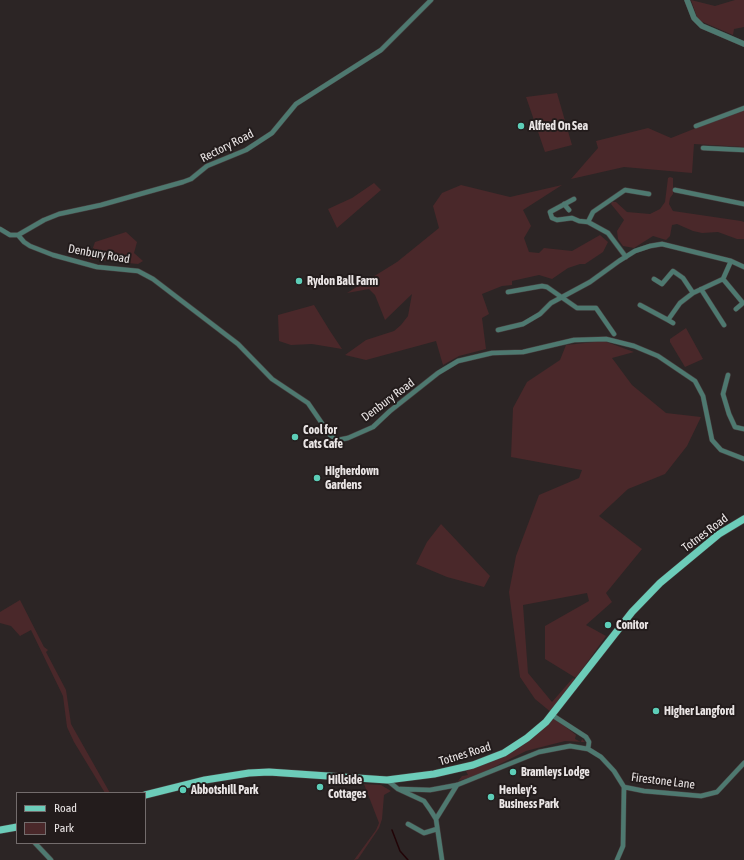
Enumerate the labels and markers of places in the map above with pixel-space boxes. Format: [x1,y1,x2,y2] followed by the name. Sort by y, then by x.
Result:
[529,119,588,133] place label: Alfred On Sea
[516,121,526,131] marker: Alfred On Sea
[307,274,378,288] place label: Rydon Ball Farm
[294,276,304,286] marker: Rydon Ball Farm
[303,423,343,451] place label: Cool for Cats Cafe
[290,432,300,442] marker: Cool for Cats Cafe
[325,464,379,492] place label: Higherdown Gardens
[312,473,322,483] marker: Higherdown Gardens
[616,618,648,632] place label: Conitor
[603,620,613,630] marker: Conitor
[664,704,735,718] place label: Higher Langford
[651,706,661,716] marker: Higher Langford
[521,765,590,779] place label: Bramleys Lodge
[508,767,518,777] marker: Bramleys Lodge
[328,773,366,801] place label: Hillside Cottages
[315,782,325,792] marker: Hillside Cottages
[191,783,258,797] place label: Abbotshill Park
[499,783,559,811] place label: Henley's Business Park
[178,785,188,795] marker: Abbotshill Park
[486,792,496,802] marker: Henley's Business Park

